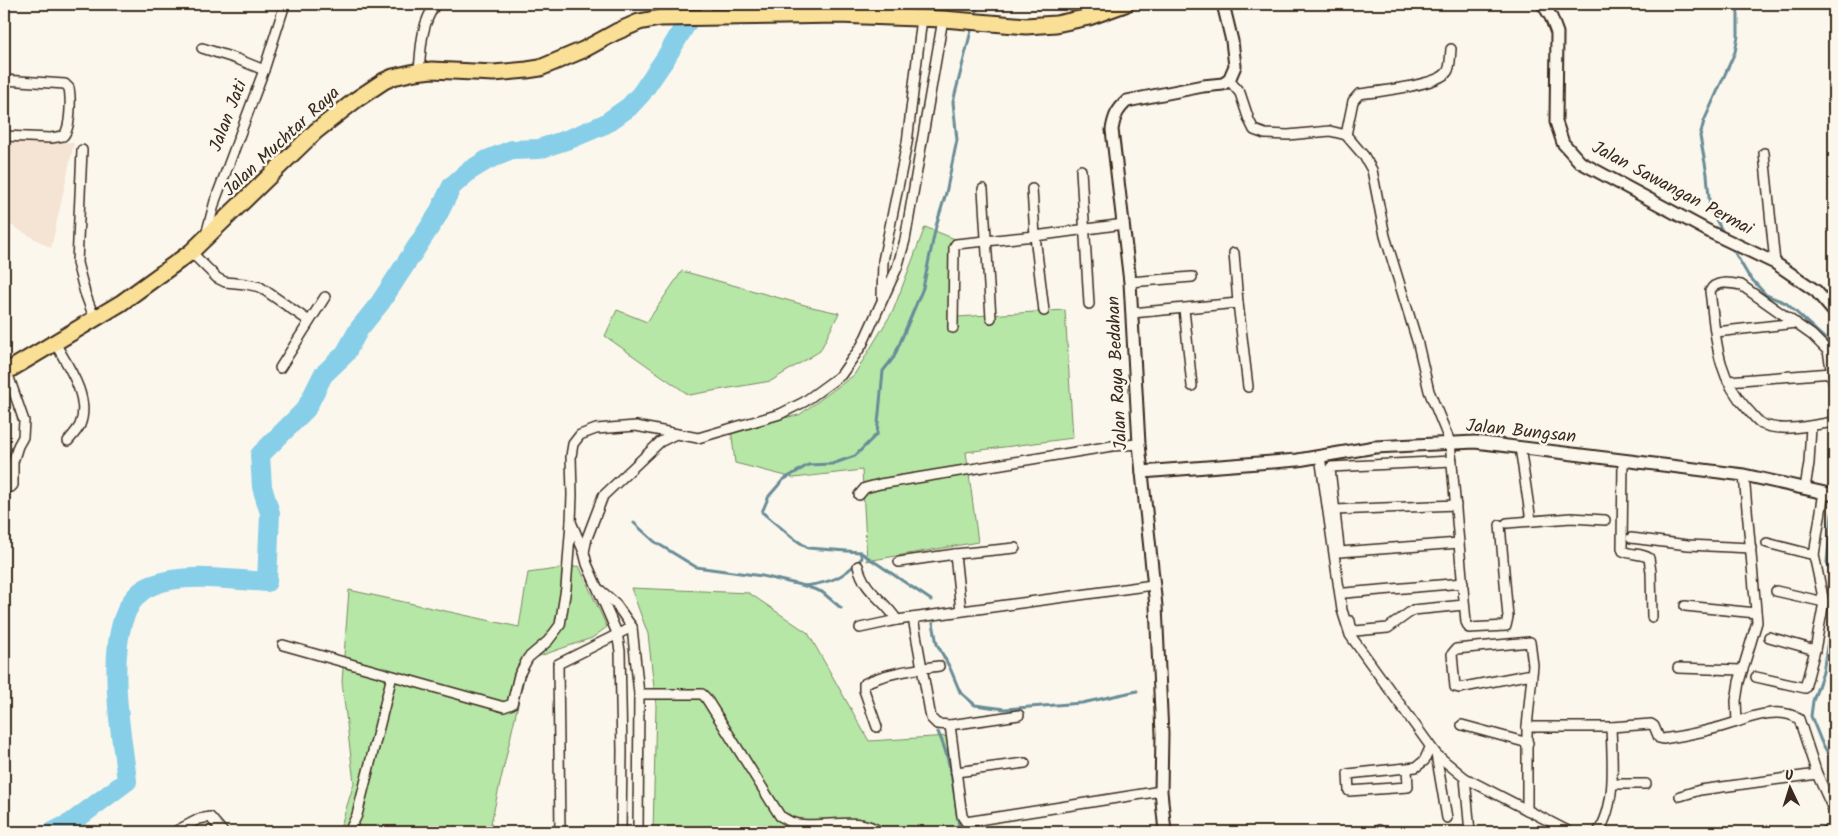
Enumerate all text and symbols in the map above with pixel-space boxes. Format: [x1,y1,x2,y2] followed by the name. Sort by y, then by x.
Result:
[202,75,256,156] street label: Jalan Jati
[217,80,347,204] street label: Jalan Muchtar Raya
[1586,134,1759,244] street label: Jalan Sawangan Permai
[1099,295,1137,451] street label: Jalan Raya Bedahan
[1465,412,1577,452] street label: Jalan Bungsan
[1766,764,1816,814] north arrow
[1784,765,1795,787] text: U

